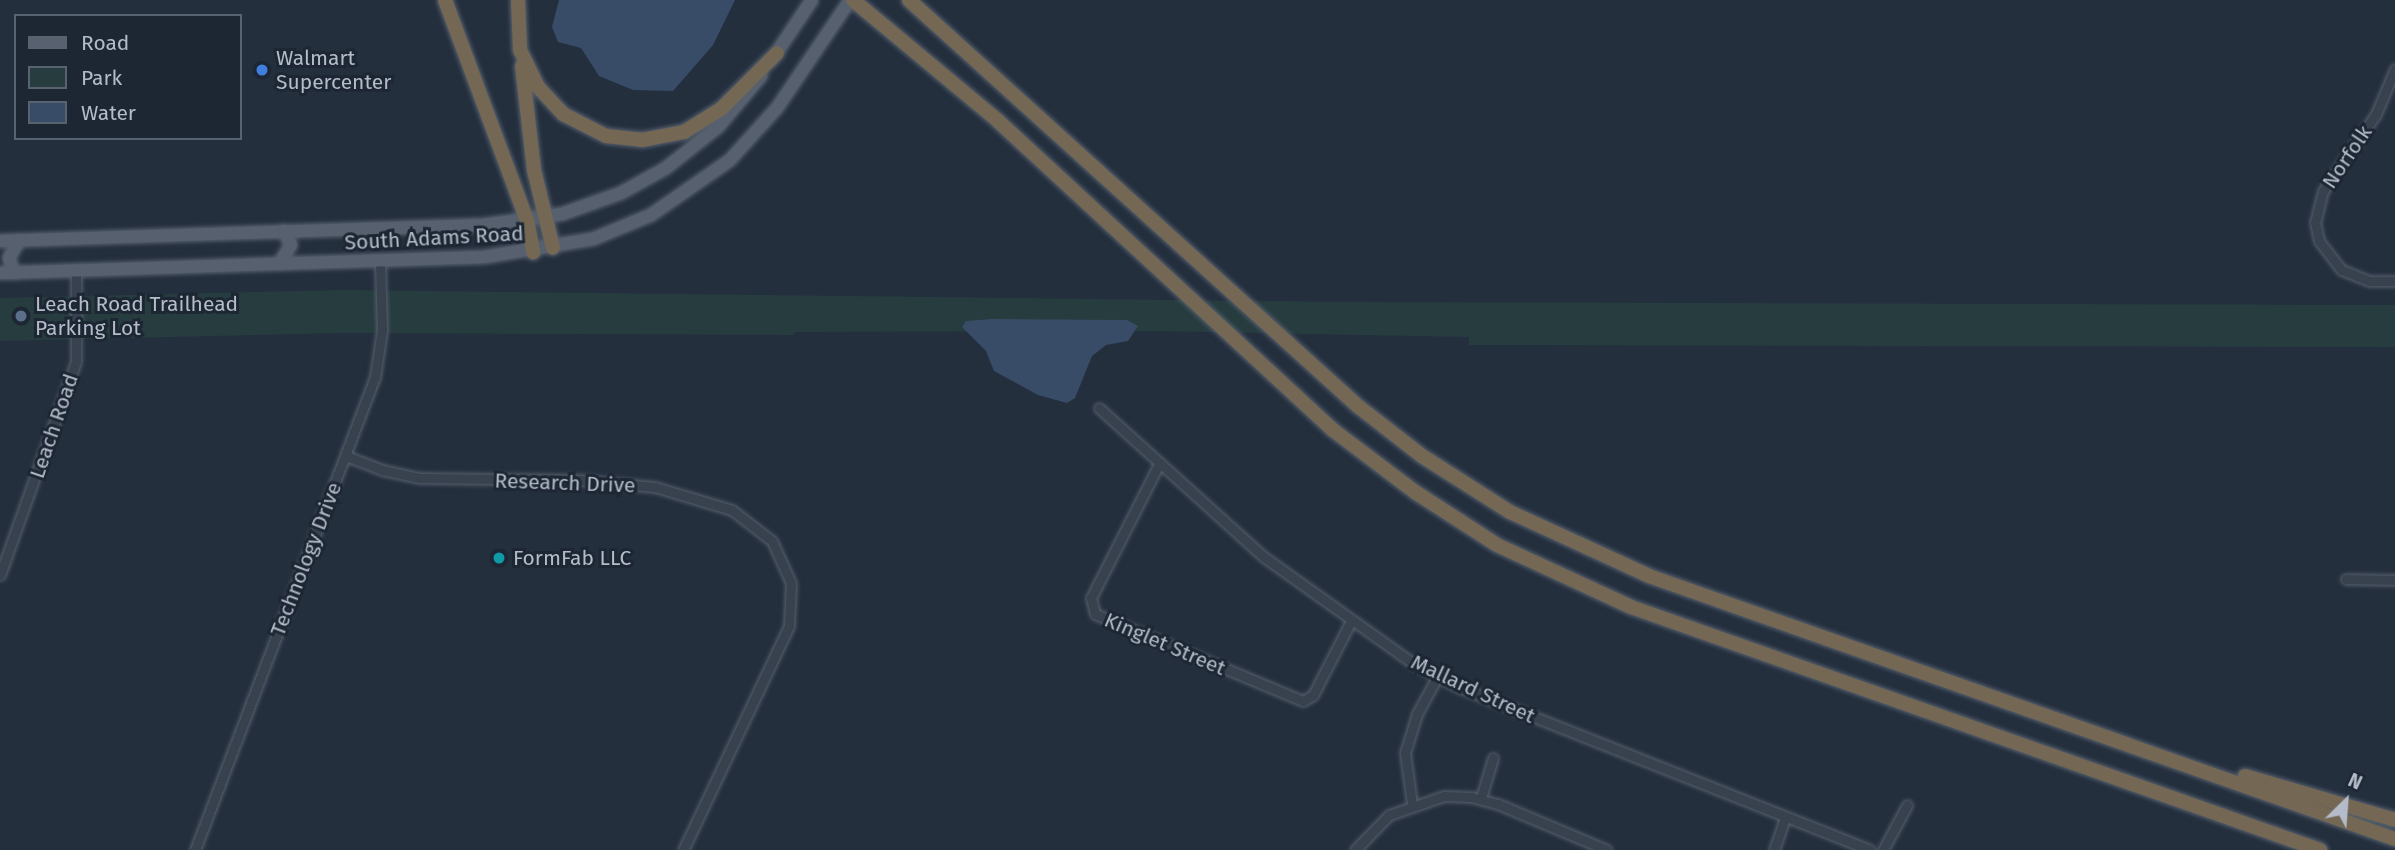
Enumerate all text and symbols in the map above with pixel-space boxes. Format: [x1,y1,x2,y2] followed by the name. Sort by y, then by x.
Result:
[14,14,242,140] legend
[81,30,129,56] text: Road
[276,45,391,95] place label: Walmart Supercenter
[254,62,270,78] marker: Walmart Supercenter
[81,65,122,91] text: Park
[81,100,136,126] text: Water
[2317,121,2377,193] street label: Norfolk
[344,221,524,255] street label: South Adams Road
[35,291,238,341] place label: Leach Road Trailhead Parking Lot
[13,308,29,324] marker: Leach Road Trailhead Parking Lot
[24,370,84,482] street label: Leach Road
[494,468,636,498] street label: Research Drive
[265,479,347,639] street label: Technology Drive
[513,545,631,571] place label: FormFab LLC
[491,550,507,566] marker: FormFab LLC
[1101,607,1229,681] street label: Kinglet Street
[1407,649,1539,729] street label: Mallard Street
[2311,766,2381,836] north arrow
[2345,768,2366,795] text: N

